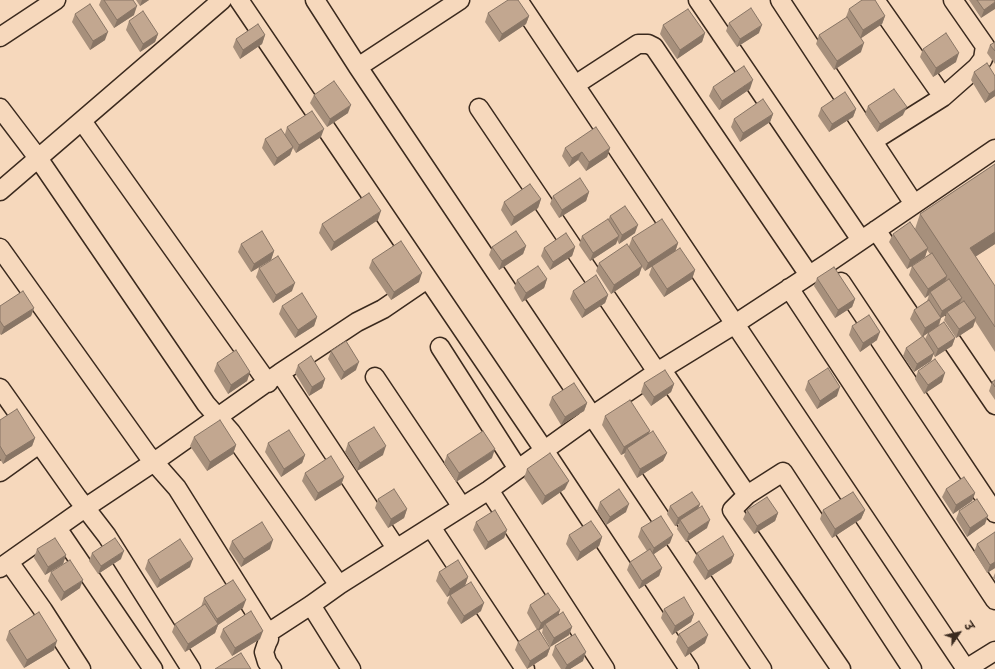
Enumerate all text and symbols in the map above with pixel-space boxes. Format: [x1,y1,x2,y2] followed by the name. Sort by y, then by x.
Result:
[939,613,979,653] north arrow
[961,619,977,633] text: उ

